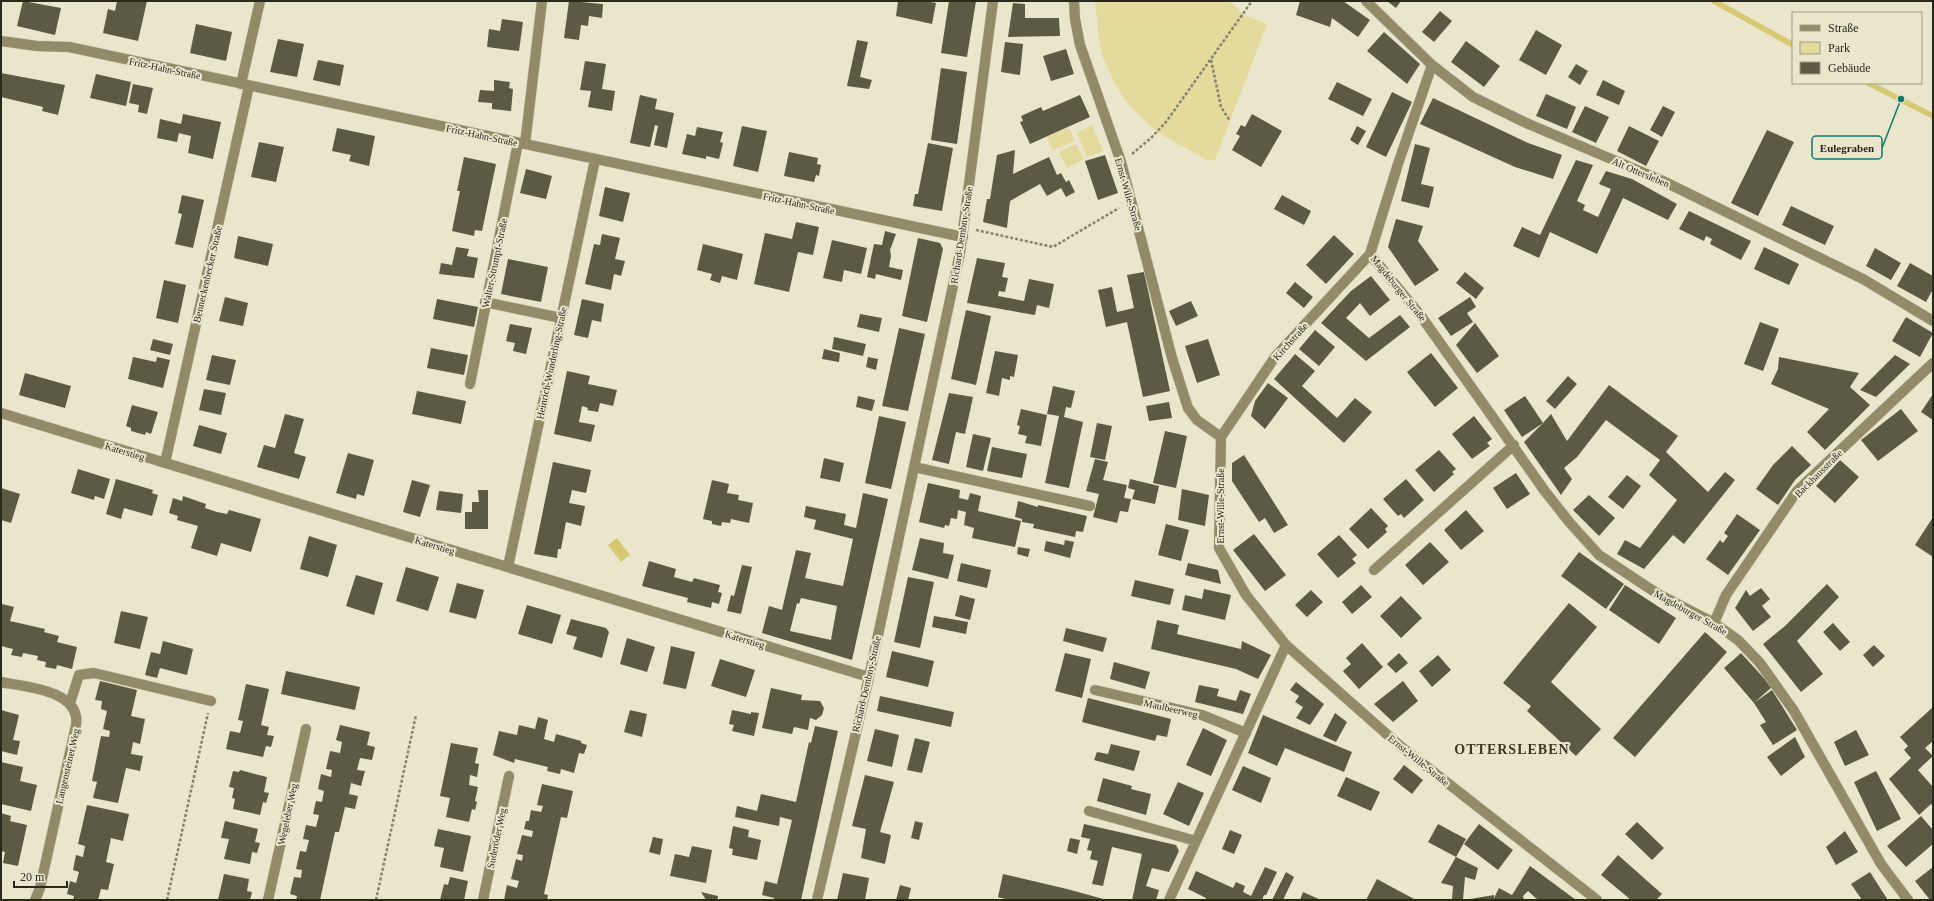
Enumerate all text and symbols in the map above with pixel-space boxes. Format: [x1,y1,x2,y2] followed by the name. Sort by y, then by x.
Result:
[1792,12,1922,84] legend
[1828,21,1859,35] text: Straße
[1828,41,1850,55] text: Park
[128,56,202,82] street label: Fritz-Hahn-Straße
[1828,61,1871,75] text: Gebäude
[445,123,519,149] street label: Fritz-Hahn-Straße
[1812,136,1882,159] callout: Eulegraben
[1820,142,1874,154] text: Eulegraben
[1610,155,1671,190] street label: Alt Ottersleben
[1113,157,1144,232] street label: Ernst-Wille-Straße
[948,185,975,284] street label: Richard-Dembny-Straße
[762,191,836,217] street label: Fritz-Hahn-Straße
[480,217,509,309] street label: Walter-Strumpf-Straße
[191,224,224,324] street label: Benneckenbecker Straße
[1369,253,1429,324] street label: Magdeburger Straße
[534,305,569,420] street label: Heinrich-Wunderling-Straße
[1271,320,1310,362] street label: Kirchstraße
[104,440,146,463] street label: Katerstieg
[1792,447,1845,499] street label: Backhausstraße
[1215,468,1226,544] street label: Ernst-Wille-Straße
[414,534,456,557] street label: Katerstieg
[1652,588,1730,637] street label: Magdeburger Straße
[724,628,766,651] street label: Katerstieg
[850,634,883,733] street label: Richard-Dembny-Straße
[1143,697,1199,720] street label: Maulbeerweg
[53,727,82,805] street label: Langensteiner Weg
[1386,732,1452,789] street label: Ernst-Wille-Straße
[1454,742,1570,757] district label: OTTERSLEBEN
[276,782,299,846] street label: Wegeleber Weg
[485,807,508,869] street label: Suderöder Weg
[14,863,67,889] scale bar
[20,870,45,884] text: 20 m

